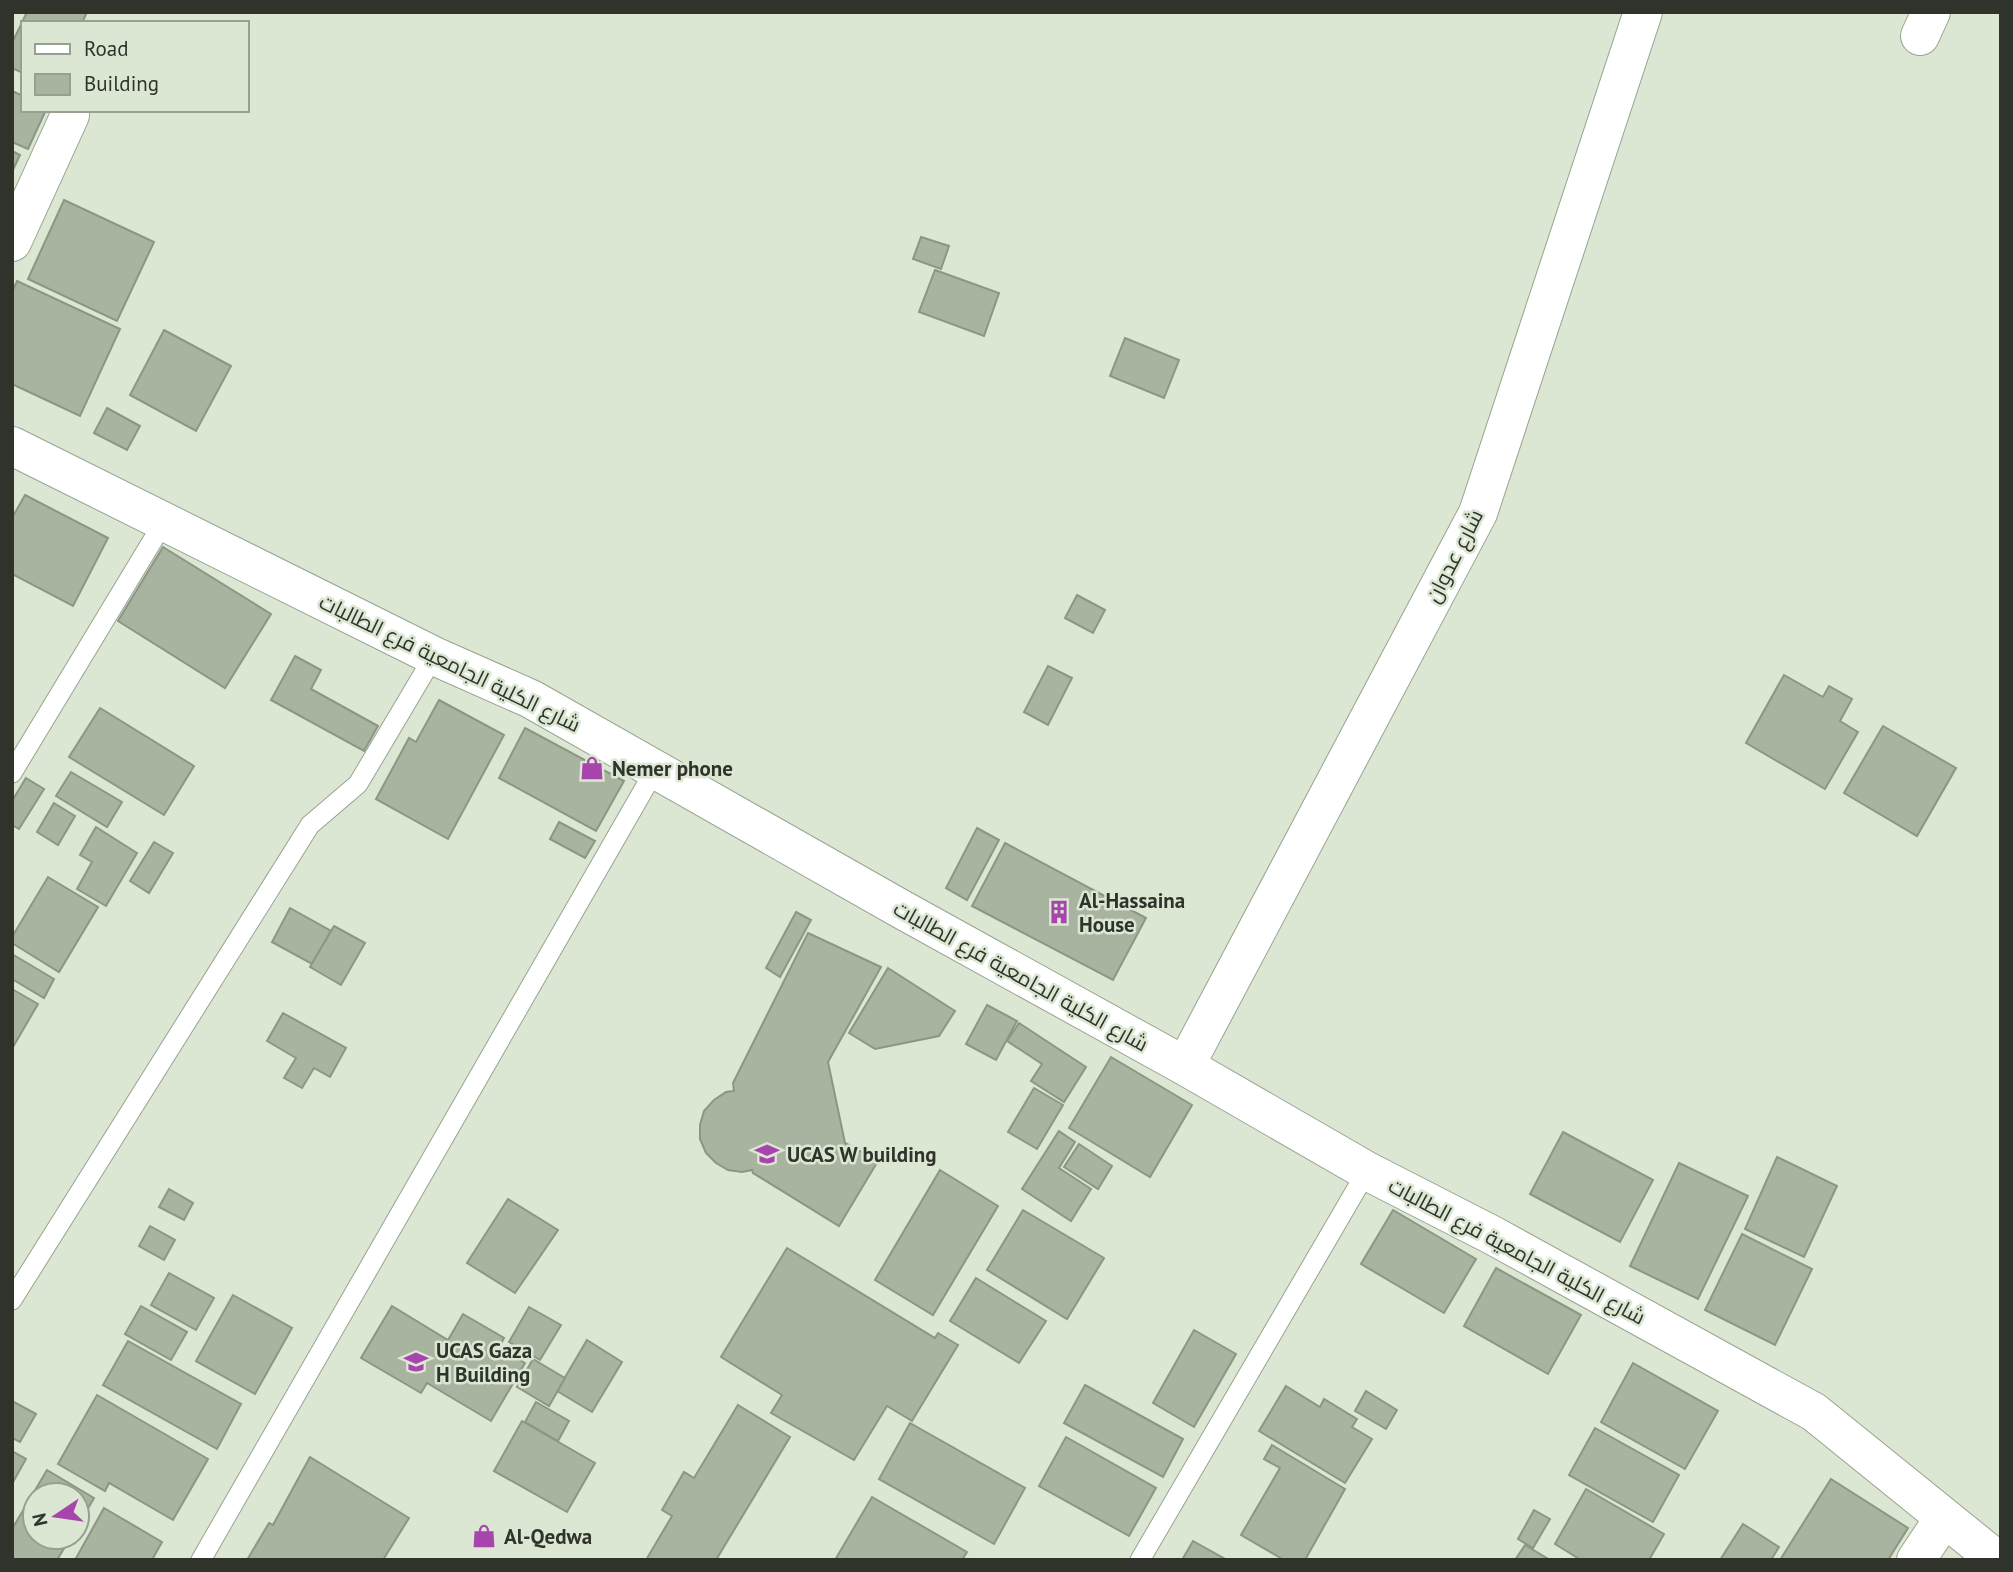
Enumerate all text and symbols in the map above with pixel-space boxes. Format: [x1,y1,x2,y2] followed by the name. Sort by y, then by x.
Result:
[21,21,248,112] legend
[84,35,128,62] text: Road
[84,70,159,97] text: Building
[1419,505,1490,608] street label: شارع عدوان
[315,588,585,739] street label: شارع الكلية الجامعية فرع الطالبات
[578,754,606,782] shop icon: Nemer phone
[612,755,733,782] place label: Nemer phone
[1079,887,1185,938] place label: Al-Hassaina House
[888,895,1153,1058] street label: شارع الكلية الجامعية فرع الطالبات
[1045,898,1073,926] building icon: Al-Hassaina House
[753,1140,781,1168] school or university icon: UCAS W building
[787,1141,937,1168] place label: UCAS W building
[1383,1172,1650,1331] street label: شارع الكلية الجامعية فرع الطالبات
[436,1337,532,1388] place label: UCAS Gaza H Building
[402,1348,430,1376] school or university icon: UCAS Gaza H Building
[21,1481,91,1551] north arrow
[26,1511,53,1529] text: N
[470,1522,498,1550] shop icon: Al-Qedwa
[504,1523,592,1550] place label: Al-Qedwa

